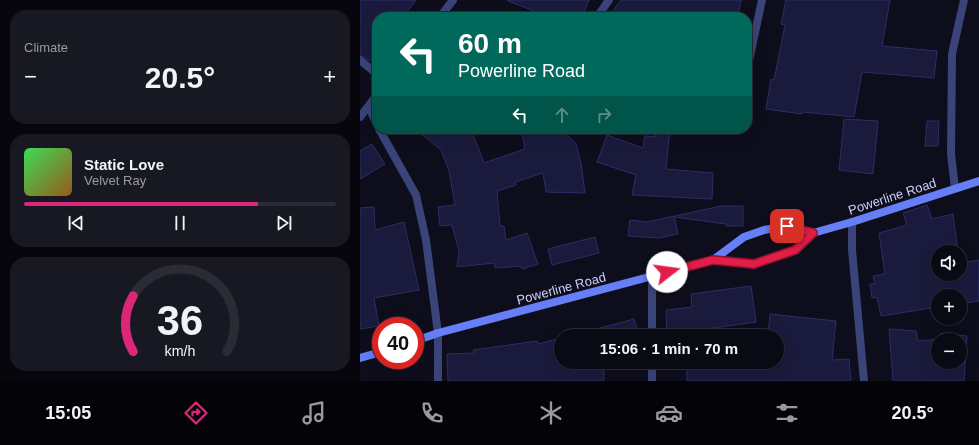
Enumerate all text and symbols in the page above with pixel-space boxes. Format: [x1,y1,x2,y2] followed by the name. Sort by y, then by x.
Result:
[392,28,444,80] icon: left
[458,28,522,59] text: 60 m
[24,40,68,55] text: Climate
[145,61,215,94] text: 20.5°
[458,61,585,81] text: Powerline Road
[24,64,37,89] text: −
[323,64,336,89] text: +
[509,104,531,126] icon: left
[551,104,573,126] icon: ahead
[593,104,615,126] icon: right
[84,156,164,173] text: Static Love
[84,173,146,188] text: Velvet Ray
[846,175,938,218] street label: Powerline Road
[770,209,804,243] pin
[65,212,87,234] icon: previous
[169,212,191,234] icon: pause
[273,212,295,234] icon: next
[776,215,798,237] icon: arrive
[931,245,967,369] map controls
[931,245,967,281] button: sound
[646,251,688,293] position arrow
[515,269,607,308] street label: Powerline Road
[931,289,967,325] button: +
[157,297,203,344] text: 36
[372,317,424,369] speed limit sign: 40
[931,333,967,369] button: −
[600,340,738,357] text: 15:06 · 1 min · 70 m
[165,343,196,359] text: km/h
[182,399,210,427] icon: directions
[300,399,328,427] icon: music
[418,399,446,427] icon: phone
[537,399,565,427] icon: climate
[655,399,683,427] icon: car
[773,399,801,427] icon: filters
[45,403,91,423] text: 15:05
[892,403,934,423] text: 20.5°

